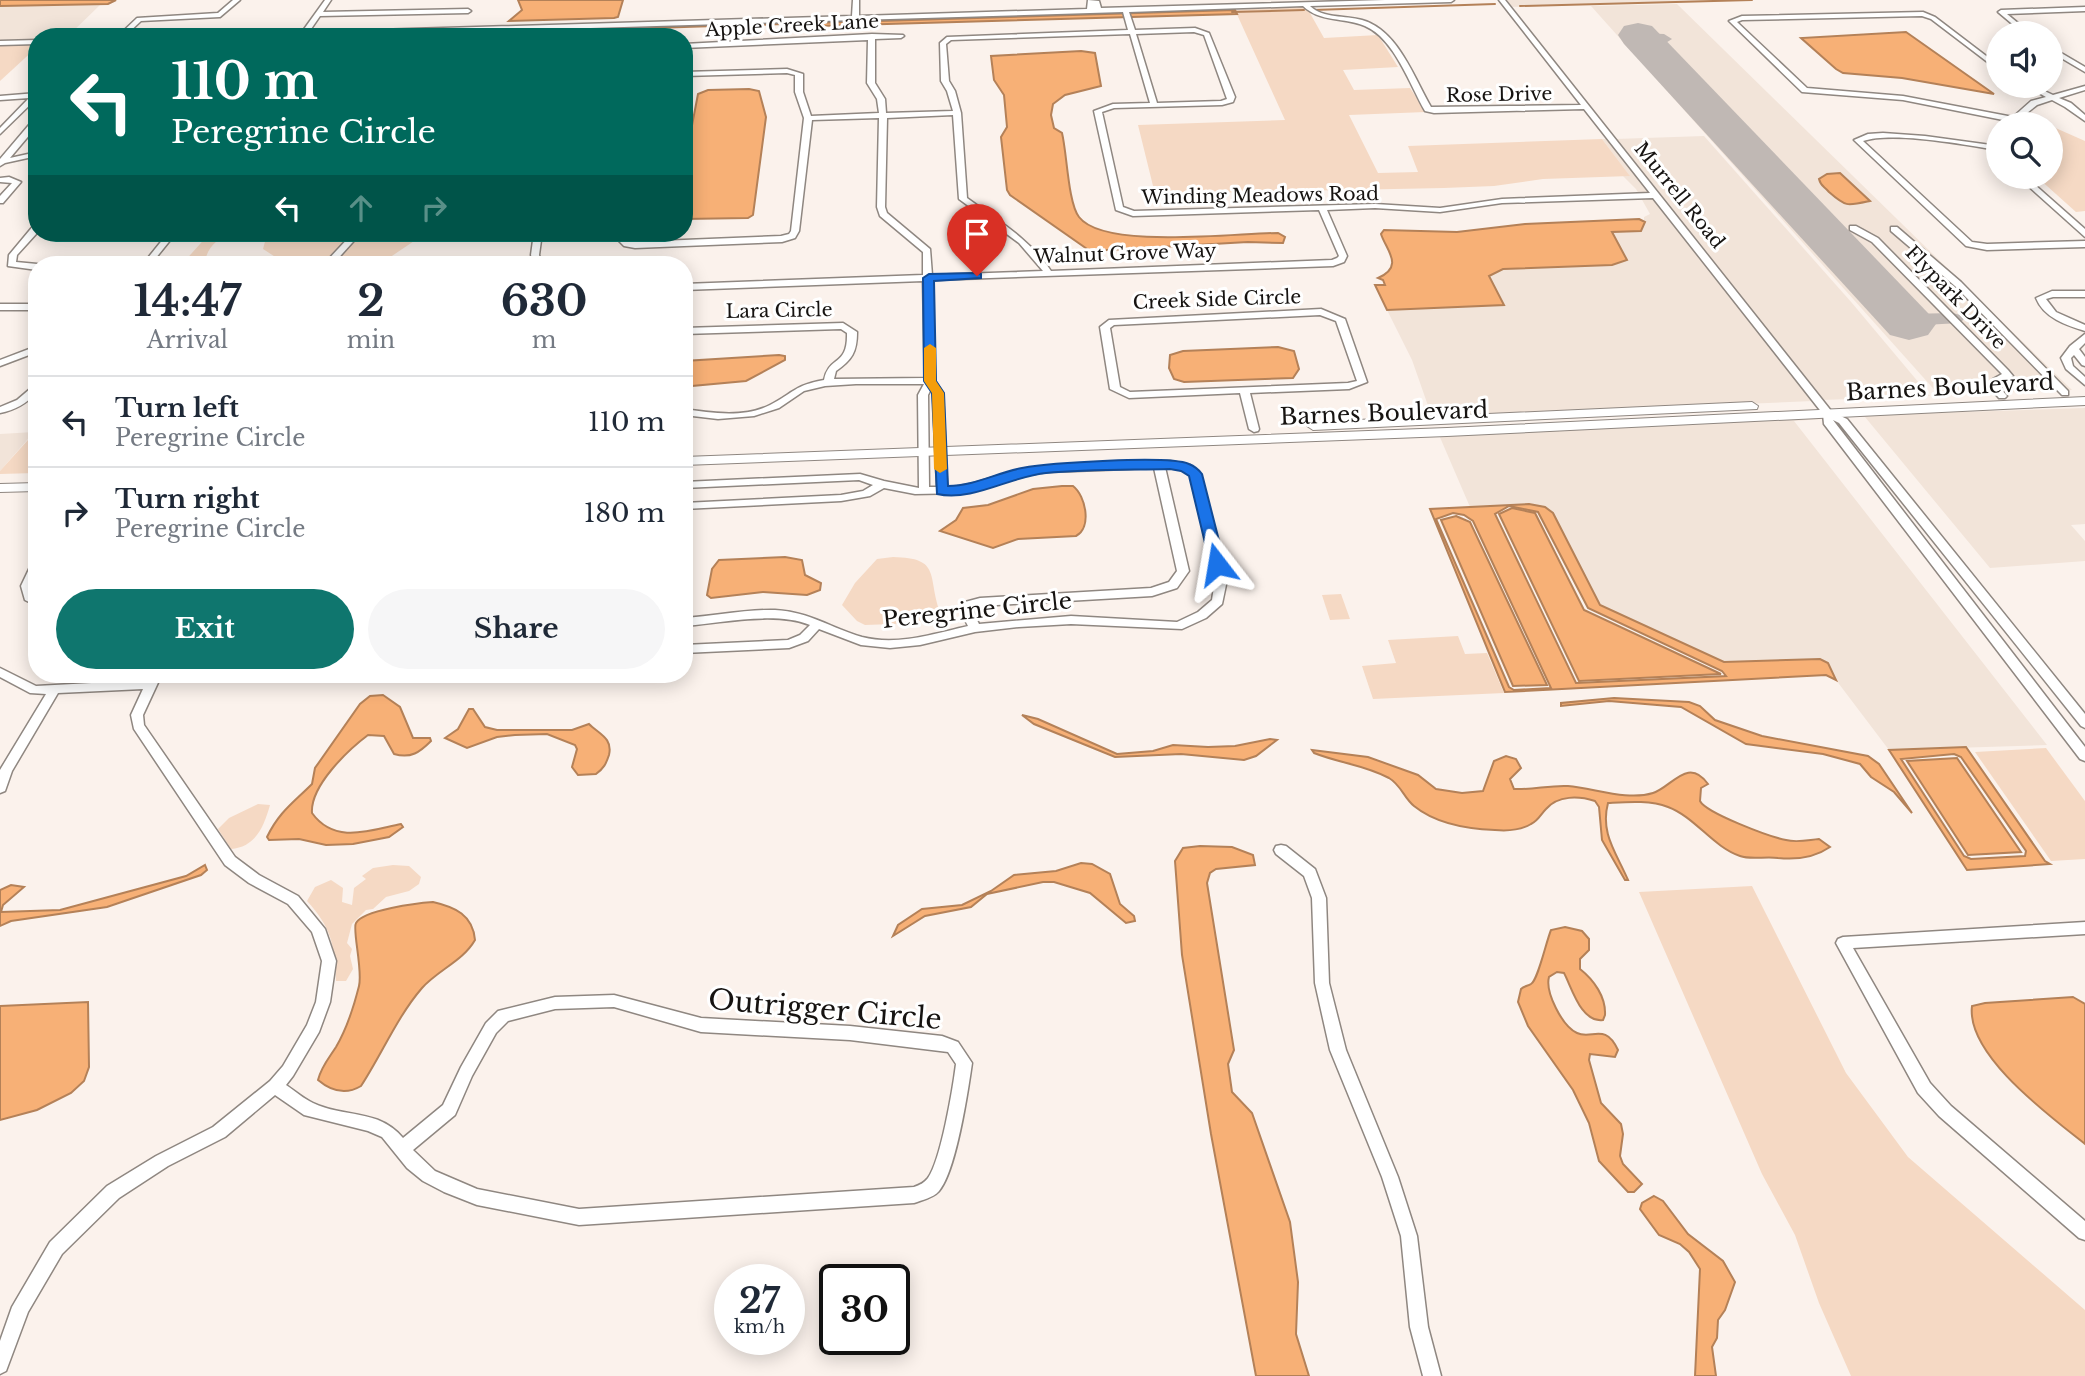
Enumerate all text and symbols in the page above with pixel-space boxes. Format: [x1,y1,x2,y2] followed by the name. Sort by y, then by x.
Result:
[704,9,880,42] street label: Apple Creek Lane
[1986,21,2063,189] map controls
[1986,21,2063,98] button: sound
[171,51,318,112] text: 110 m
[56,56,147,147] icon: left
[1446,82,1552,107] street label: Rose Drive
[171,112,436,152] text: Peregrine Circle
[1986,112,2063,189] button: search
[1630,137,1730,253] street label: Murrell Road
[1140,182,1379,209] street label: Winding Meadows Road
[269,189,307,227] icon: left
[342,189,380,227] icon: ahead
[415,189,453,227] icon: right
[947,204,1007,276] pin
[958,215,996,253] icon: arrive
[1032,239,1217,268] street label: Walnut Grove Way
[1901,241,2011,354] street label: Flypark Drive
[134,275,241,327] text: 14:47
[357,275,385,327] text: 2
[501,275,587,327] text: 630
[1132,285,1302,314] street label: Creek Side Circle
[725,298,833,323] street label: Lara Circle
[147,326,228,354] text: Arrival
[347,326,395,354] text: min
[532,326,556,354] text: m
[1845,368,2055,406] street label: Barnes Boulevard
[115,392,239,424] text: Turn left
[1279,395,1489,431] street label: Barnes Boulevard
[56,403,94,441] icon: left
[588,406,665,438] text: 110 m
[115,424,305,452] text: Peregrine Circle
[115,483,260,515] text: Turn right
[56,494,94,532] icon: right
[584,497,665,529] text: 180 m
[115,515,305,543] text: Peregrine Circle
[1180,527,1254,601] position arrow
[881,586,1073,634] street label: Peregrine Circle
[56,589,354,669] button: Exit
[368,589,665,669] button: Share
[707,982,943,1037] street label: Outrigger Circle
[819,1264,910,1355] speed limit sign: 30
[739,1279,780,1322] text: 27
[734,1316,785,1338] text: km/h

